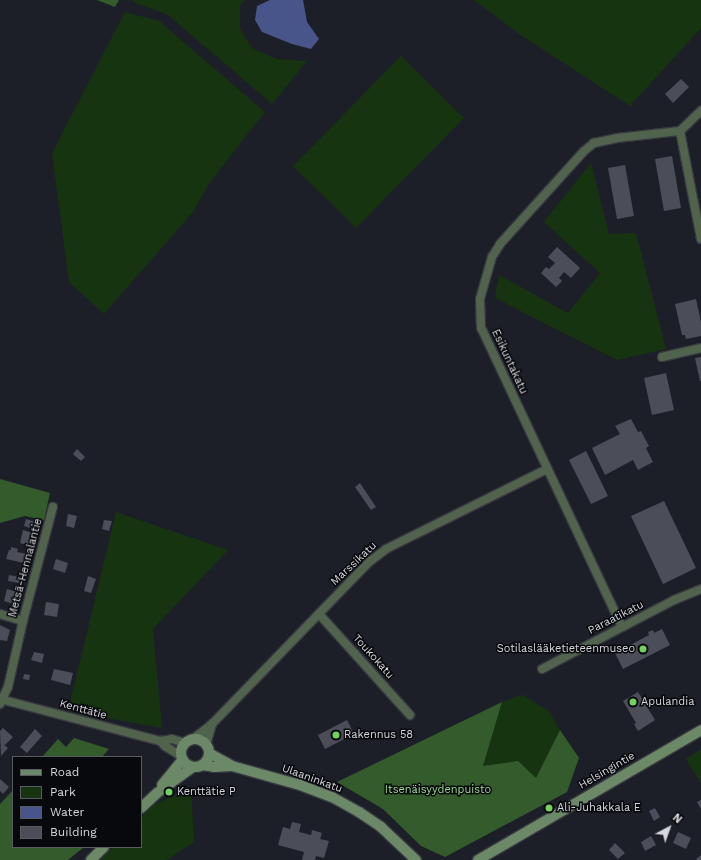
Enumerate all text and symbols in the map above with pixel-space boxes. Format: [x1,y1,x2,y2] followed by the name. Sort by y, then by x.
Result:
[488,328,530,396] street label: Esikuntakatu
[6,517,46,619] street label: Metsä-Hennalantie
[328,539,380,589] street label: Marssikatu
[586,598,646,638] street label: Paraatikatu
[350,632,396,682] street label: Toukokatu
[497,642,635,656] place label: Sotilaslääketieteenmuseo
[638,644,648,654] marker: Sotilaslääketieteenmuseo
[641,695,694,709] place label: Apulandia
[58,697,108,723] street label: Kenttätie
[628,697,638,707] marker: Apulandia
[344,728,413,742] place label: Rakennus 58
[331,730,341,740] marker: Rakennus 58
[577,750,637,792] street label: Helsingintie
[12,756,142,848] legend
[280,762,344,796] street label: Ulaaninkatu
[50,765,79,779] text: Road
[385,783,491,797] park label: Itsenäisyydenpuisto
[50,785,76,799] text: Park
[177,785,236,799] place label: Kenttätie P
[164,787,174,797] marker: Kenttätie P
[557,801,641,815] place label: Ali-Juhakkala E
[544,803,554,813] marker: Ali-Juhakkala E
[50,805,84,819] text: Water
[649,808,689,848] north arrow
[670,811,685,826] text: N
[50,825,97,839] text: Building

